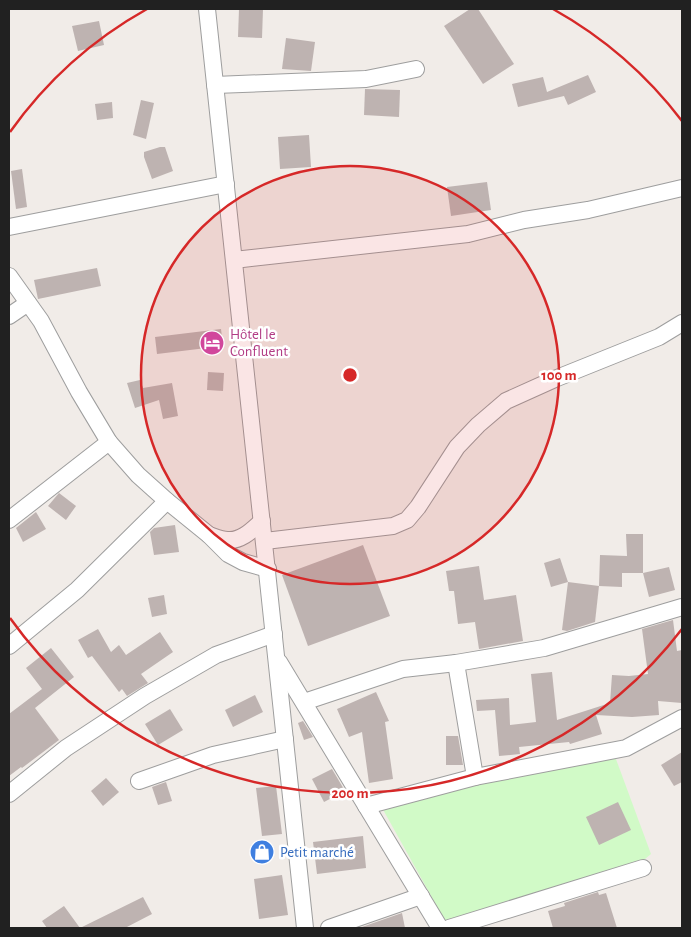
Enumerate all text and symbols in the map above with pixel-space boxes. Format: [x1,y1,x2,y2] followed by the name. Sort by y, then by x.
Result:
[230,327,288,359] place label: Hôtel le Confluent
[199,330,225,356] hotel icon: Hôtel le Confluent
[341,366,359,384] centre of rings
[541,368,577,383] text: 100 m
[331,786,369,801] text: 200 m
[249,839,275,865] shop icon: Petit marché
[280,845,354,860] place label: Petit marché

